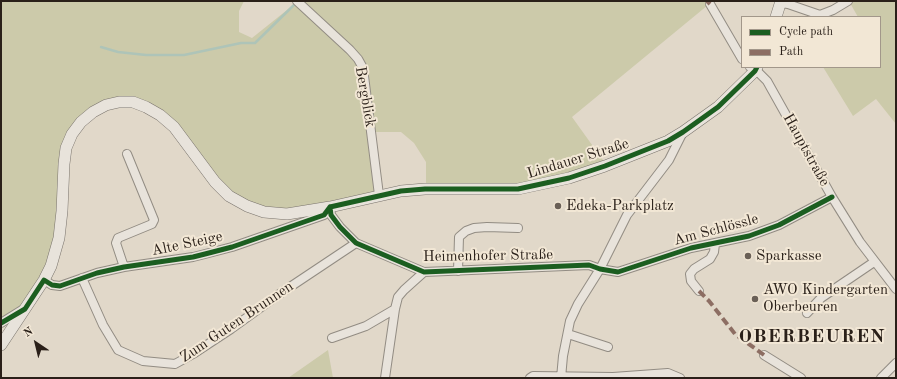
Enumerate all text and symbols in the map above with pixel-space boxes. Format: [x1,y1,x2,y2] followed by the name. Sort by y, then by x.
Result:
[741,16,881,68] legend
[779,26,833,38] text: Cycle path
[779,46,803,58] text: Path
[351,65,379,129] street label: Bergblick
[779,110,833,190] street label: Hauptstraße
[525,135,631,183] street label: Lindauer Straße
[566,197,674,215] place label: Edeka-Parkplatz
[553,201,563,211] marker: Edeka-Parkplatz
[672,210,760,250] street label: Am Schlössle
[150,228,224,260] street label: Alte Steige
[423,246,553,266] street label: Heimenhofer Straße
[756,247,822,265] place label: Sparkasse
[743,251,753,261] marker: Sparkasse
[177,277,297,367] street label: Zum Guten Brunnen
[763,281,888,316] place label: AWO Kindergarten Oberbeuren
[750,294,760,304] marker: AWO Kindergarten Oberbeuren
[16,323,56,363] north arrow
[22,326,35,340] text: N
[738,326,886,348] district label: OBERBEUREN

